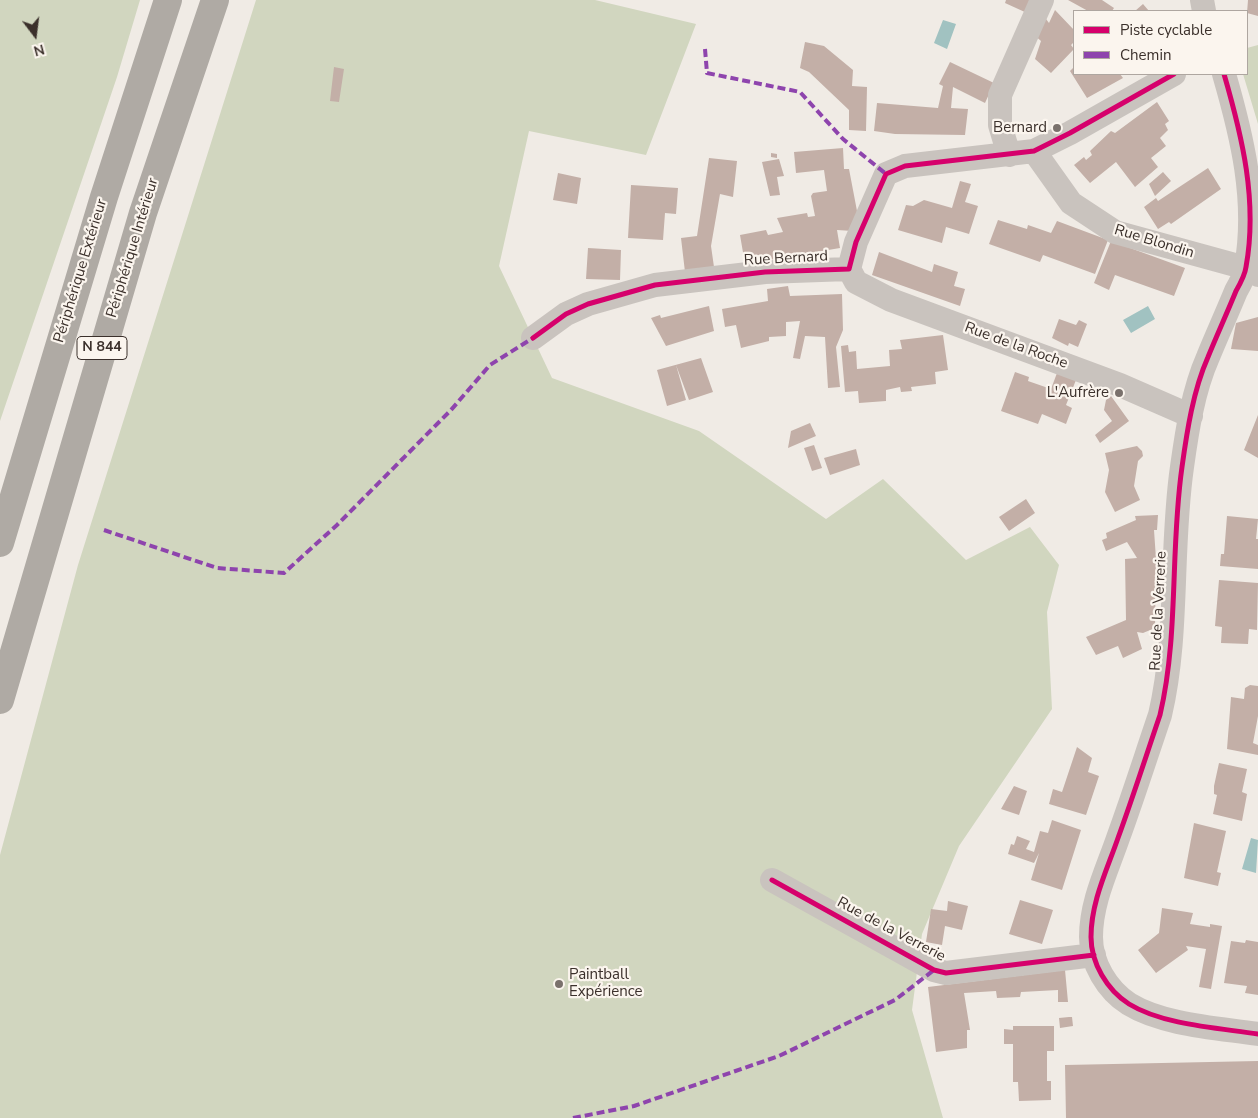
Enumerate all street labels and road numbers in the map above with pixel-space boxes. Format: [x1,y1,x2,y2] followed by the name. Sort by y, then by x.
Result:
[103,176,163,320] street label: Périphérique Intérieur
[51,197,111,345] street label: Périphérique Extérieur
[1112,221,1196,263] street label: Rue Blondin
[743,248,829,270] street label: Rue Bernard
[962,319,1070,373] street label: Rue de la Roche
[77,336,127,359] road number: N 844
[1147,551,1171,671] street label: Rue de la Verrerie
[834,894,948,966] street label: Rue de la Verrerie

